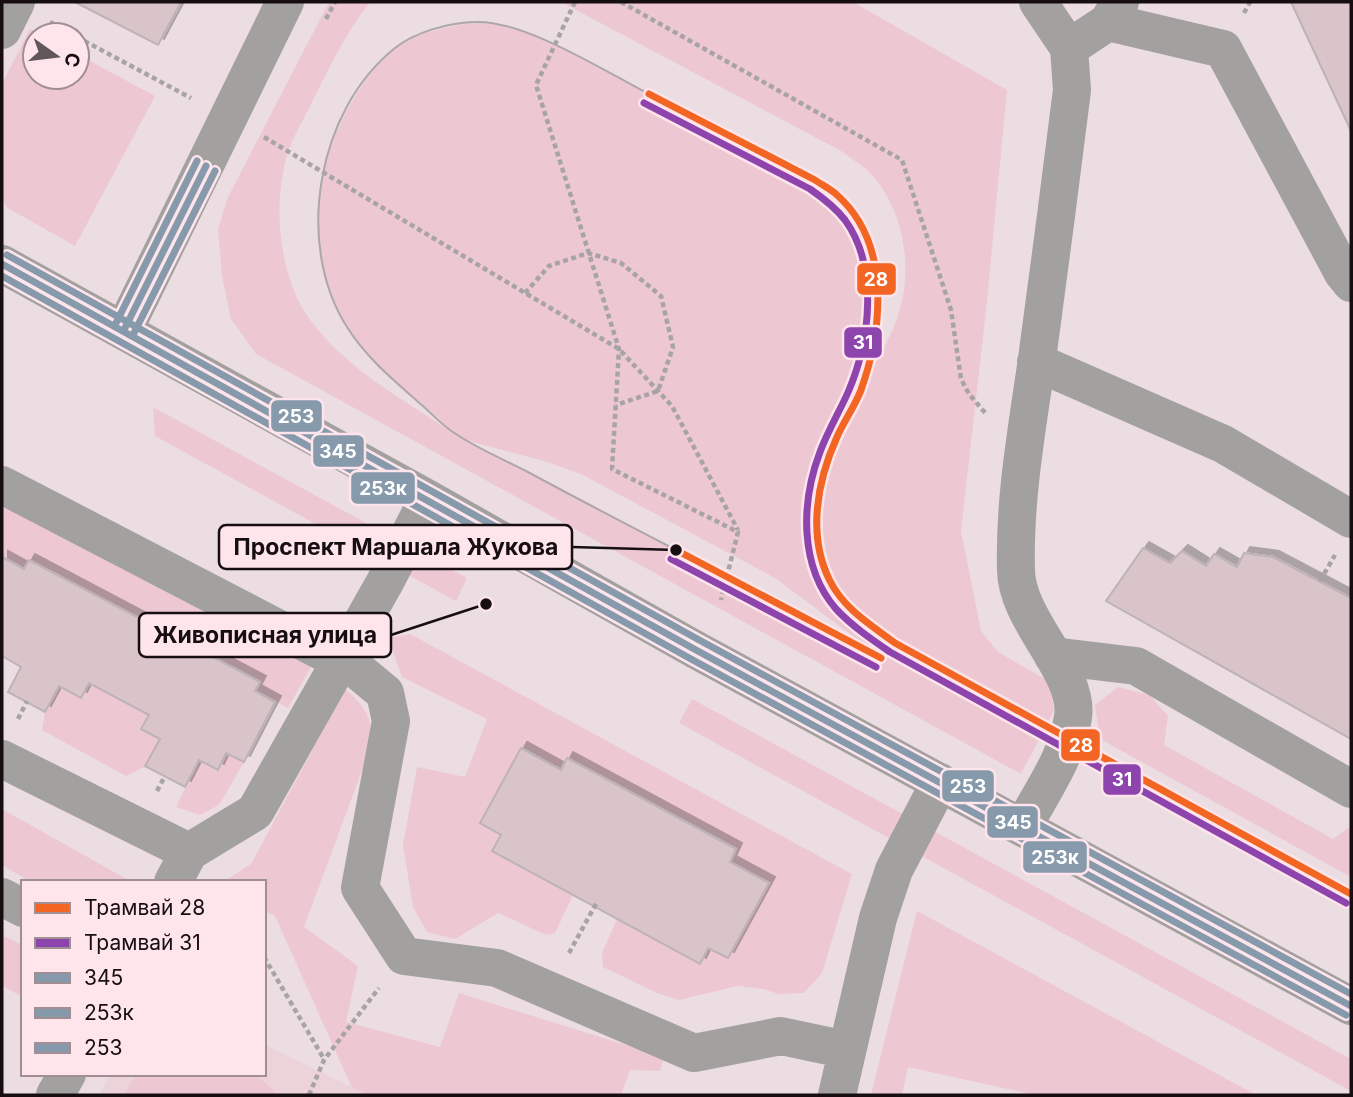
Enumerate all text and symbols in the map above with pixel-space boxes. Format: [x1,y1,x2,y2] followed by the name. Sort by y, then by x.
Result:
[21,21,91,91] north arrow
[59,50,85,70] text: С
[856,262,897,296] line badge: 28
[864,268,888,291] text: 28
[843,326,883,359] line badge: 31
[853,331,873,354] text: 31
[270,399,323,433] line badge: 253
[278,405,314,428] text: 253
[312,434,365,468] line badge: 345
[319,440,357,463] text: 345
[350,471,416,505] line badge: 253к
[359,477,407,500] text: 253к
[219,525,572,569] callout: Проспект Маршала Жукова
[234,533,558,561] text: Проспект Маршала Жукова
[139,613,391,657] callout: Живописная улица
[153,621,377,649] text: Живописная улица
[1060,728,1101,762] line badge: 28
[1069,734,1093,757] text: 28
[1102,763,1142,796] line badge: 31
[1112,768,1132,791] text: 31
[941,769,995,803] line badge: 253
[950,775,986,798] text: 253
[986,805,1039,839] line badge: 345
[994,811,1032,834] text: 345
[1022,840,1088,874] line badge: 253к
[1031,846,1079,869] text: 253к
[21,880,266,1076] legend
[84,895,205,920] text: Трамвай 28
[84,930,201,955] text: Трамвай 31
[84,965,123,990] text: 345
[84,1000,135,1025] text: 253к
[84,1035,123,1060] text: 253

